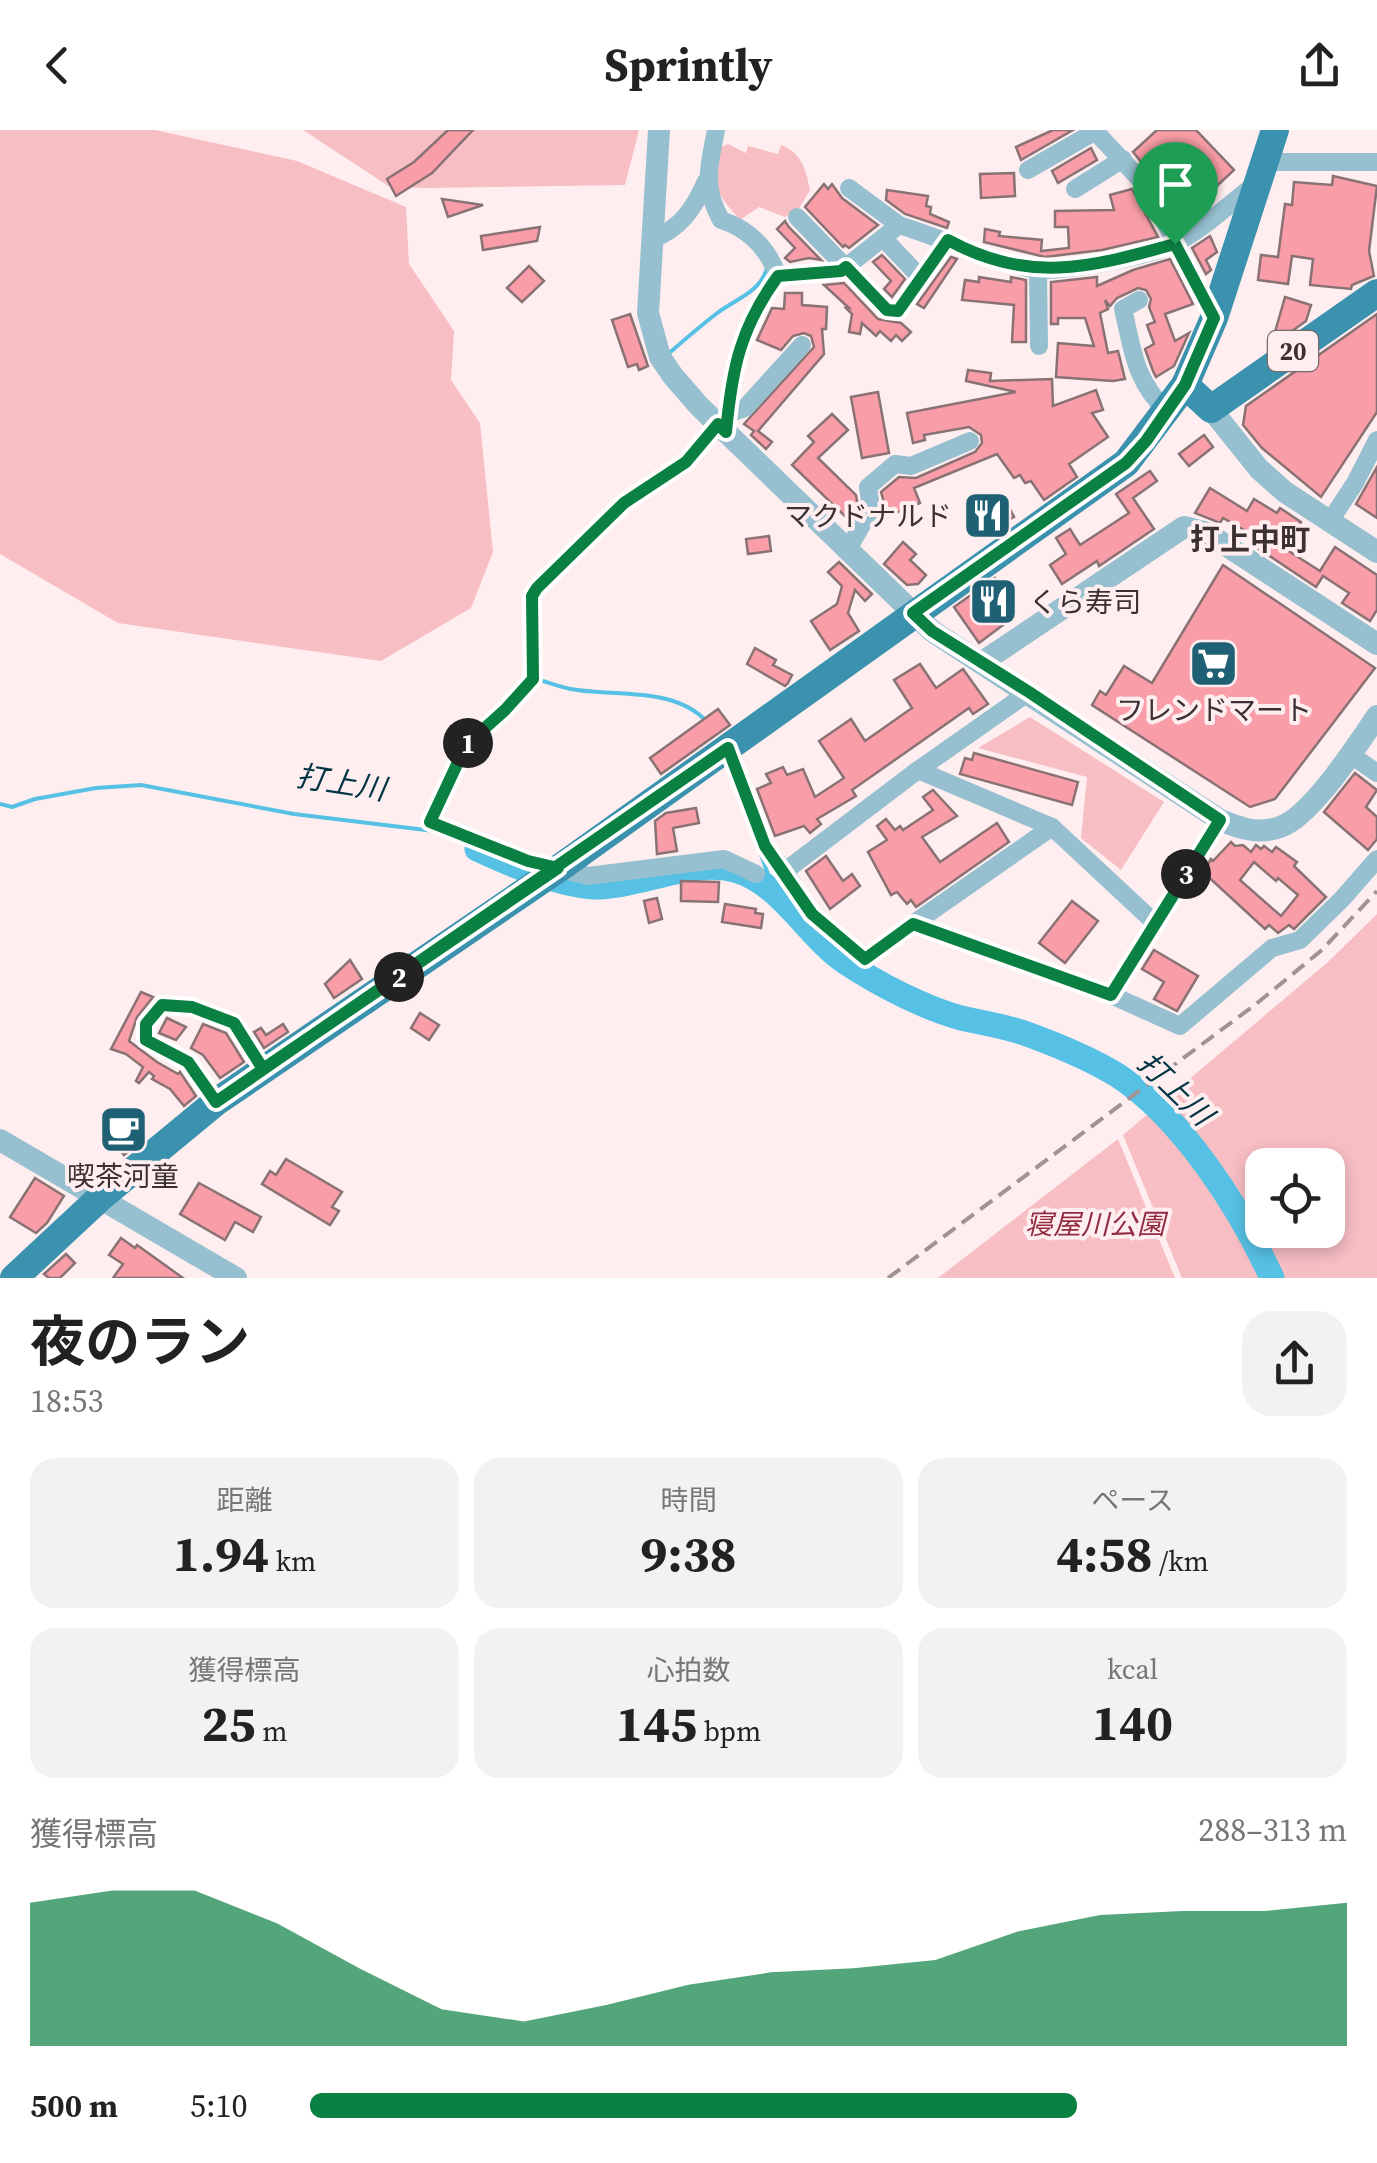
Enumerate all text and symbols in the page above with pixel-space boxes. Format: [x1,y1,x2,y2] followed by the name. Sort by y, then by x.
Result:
[604,34,773,96] text: Sprintly
[30,38,85,93] icon: back
[1292,38,1347,93] icon: share
[1133,142,1218,245] pin
[1148,157,1203,212] icon: arrive
[1268,331,1318,371] road number: 20
[961,490,1013,542] restaurant icon: マクドナルド
[784,497,952,535] place label: マクドナルド
[1190,519,1310,560] district label: 打上中町
[968,576,1020,628] restaurant icon: くら寿司
[1029,583,1141,621] place label: くら寿司
[1188,637,1240,689] supermarket icon: フレンドマート
[1116,691,1312,729] place label: フレンドマート
[443,718,493,768] pin: 1
[460,724,476,762] text: 1
[293,755,392,810] water label: 打上川
[1161,849,1211,899] pin: 3
[1178,855,1194,893] text: 3
[374,952,424,1002] pin: 2
[391,958,407,996] text: 2
[1129,1043,1224,1137] water label: 打上川
[97,1103,149,1155] cafe icon: 喫茶河童
[1245,1148,1345,1248] map controls
[1245,1148,1345,1248] button: locate
[67,1157,179,1195] place label: 喫茶河童
[1025,1205,1169,1243] park label: 寝屋川公園
[30,1304,250,1379] text: 夜のラン
[1242,1311,1347,1416] button: share
[30,1379,104,1423] text: 18:53
[216,1481,273,1519] text: 距離
[660,1481,717,1519] text: 時間
[1091,1481,1174,1519] text: ペース
[173,1519,269,1588] text: 1.94
[640,1519,737,1588] text: 9:38
[1056,1519,1153,1588] text: 4:58
[269,1542,316,1580] text: km
[1153,1542,1209,1580] text: /km
[1107,1650,1158,1688] text: kcal
[188,1651,301,1689] text: 獲得標高
[646,1651,731,1689] text: 心拍数
[1092,1688,1173,1757] text: 140
[202,1689,256,1758] text: 25
[616,1689,697,1758] text: 145
[256,1712,287,1750] text: m
[697,1712,761,1750] text: bpm
[1198,1808,1347,1852] text: 288–313 m
[30,1812,158,1856] text: 獲得標高
[30,2084,118,2128] text: 500 m
[190,2084,248,2128] text: 5:10

